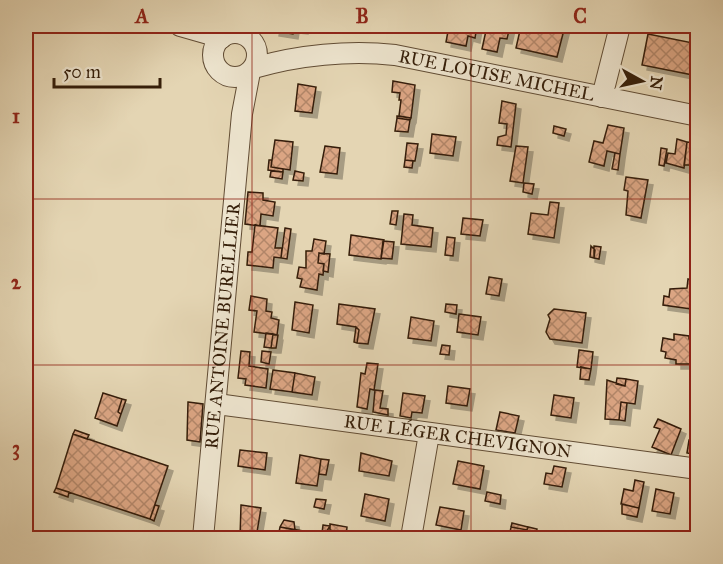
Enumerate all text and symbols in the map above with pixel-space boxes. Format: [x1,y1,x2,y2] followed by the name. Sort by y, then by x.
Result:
[133,4,149,28] text: A
[355,4,369,28] text: B
[573,4,587,28] text: C
[397,45,597,106] street label: RUE LOUISE MICHEL
[54,51,160,89] scale bar
[612,51,672,111] north arrow
[63,61,101,83] text: 50 m
[646,75,667,91] text: N
[12,104,20,128] text: 1
[200,200,245,450] street label: RUE ANTOINE BURELLIER
[11,270,22,294] text: 2
[343,410,573,463] street label: RUE LÉGER CHEVIGNON
[12,436,20,461] text: 3

